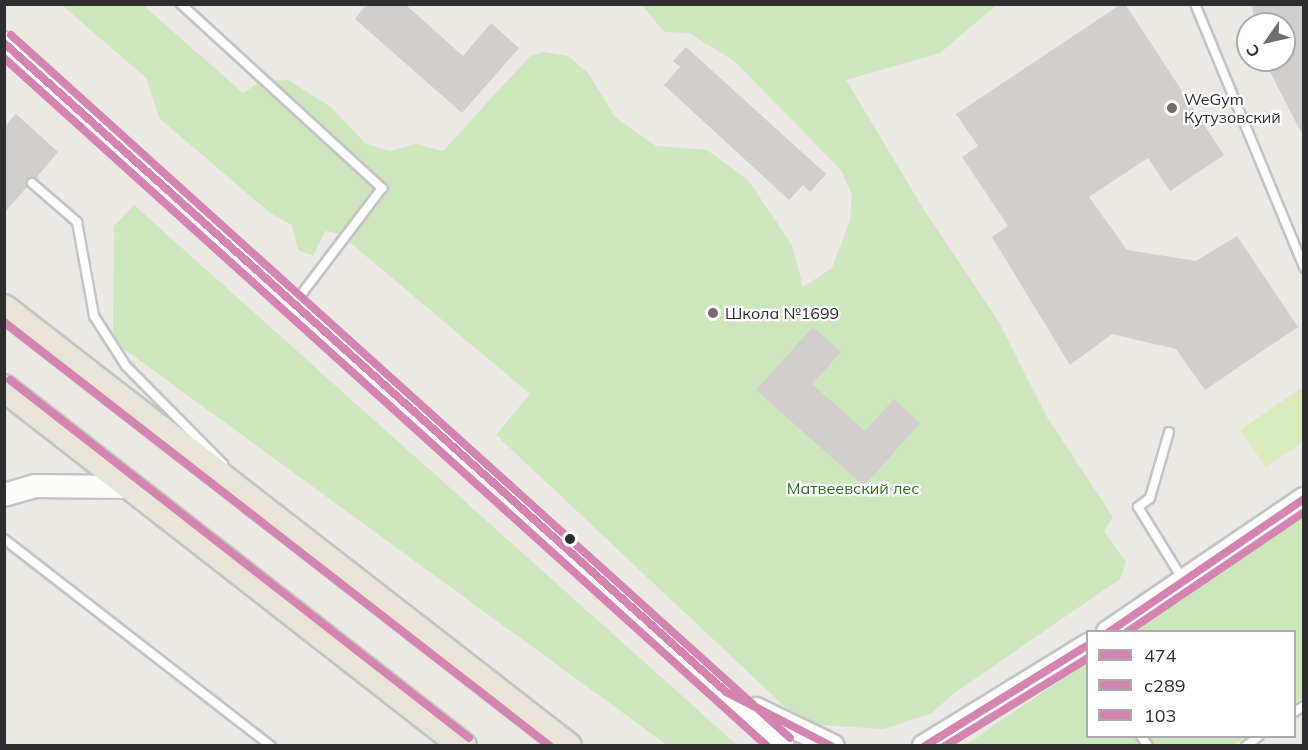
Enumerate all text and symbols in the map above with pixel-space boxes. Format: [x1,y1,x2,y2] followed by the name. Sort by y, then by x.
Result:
[1236,12,1296,72] north arrow
[1241,41,1264,61] text: С
[1184,89,1281,127] place label: WeGym Кутузовский
[1165,101,1179,115] marker: WeGym Кутузовский
[725,303,839,323] place label: Школа №1699
[706,306,720,320] marker: Школа №1699
[787,478,919,498] park label: Матвеевский лес
[564,533,576,545] unlabelled marker
[1086,630,1296,738] legend
[1144,644,1176,667] text: 474
[1144,674,1186,697] text: с289
[1144,704,1176,727] text: 103

